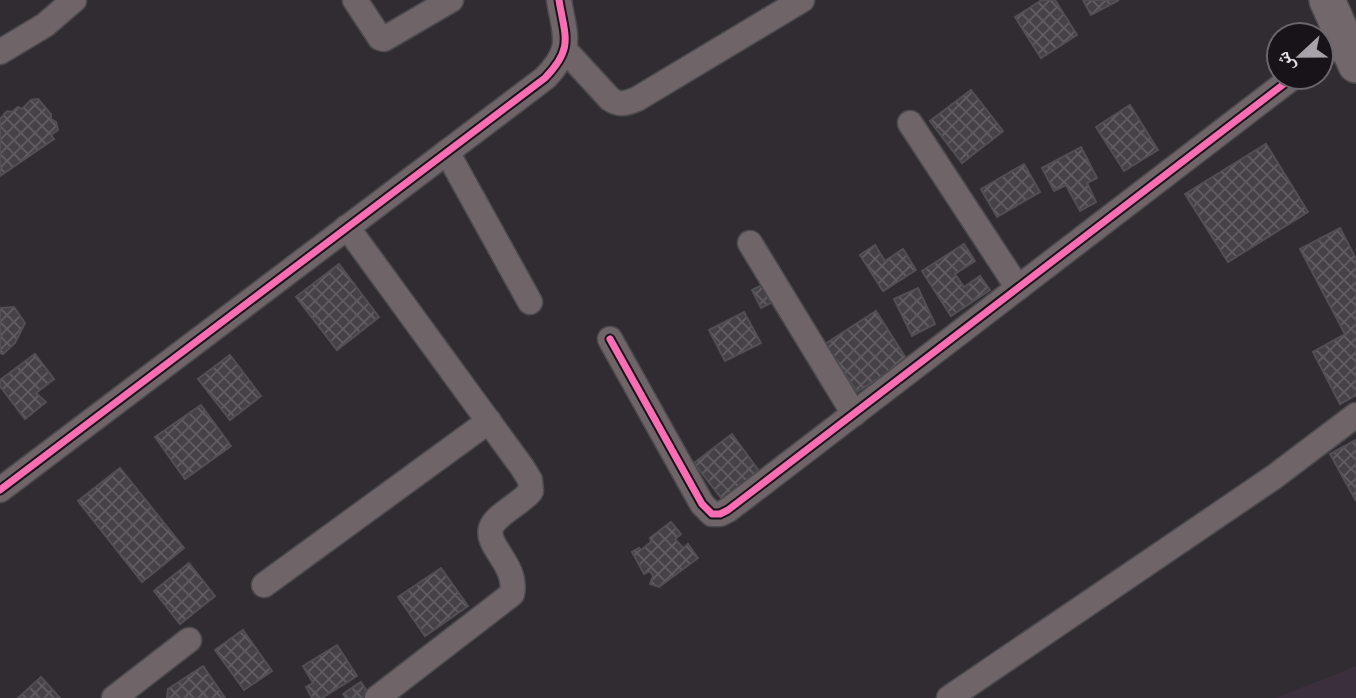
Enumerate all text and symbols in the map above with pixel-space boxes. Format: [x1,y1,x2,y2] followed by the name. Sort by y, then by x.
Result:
[1265,21,1335,91] north arrow
[1270,49,1299,76] text: ش

